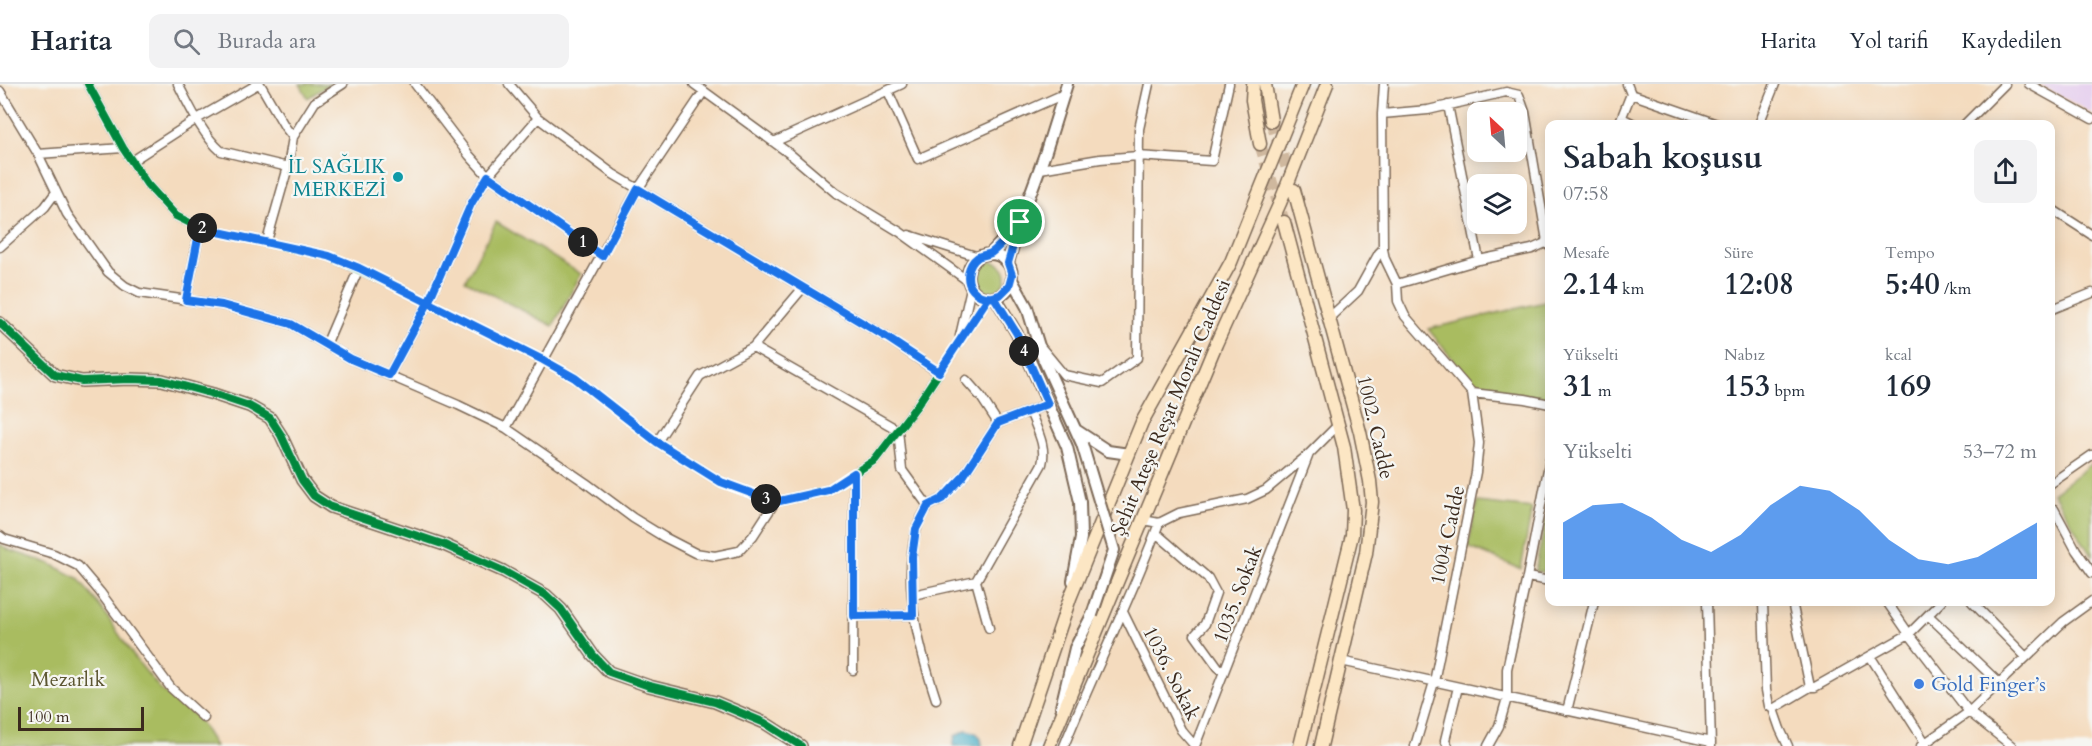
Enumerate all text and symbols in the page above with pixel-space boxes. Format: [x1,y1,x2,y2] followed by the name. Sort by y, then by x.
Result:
[149,14,569,68] search box
[30,22,113,60] text: Harita
[170,25,203,58] icon: search
[218,26,316,56] text: Burada ara
[1761,27,1817,56] text: Harita
[1850,27,1929,56] text: Yol tarifi
[1962,27,2062,56] text: Kaydedilen
[1467,102,1527,162] north arrow
[1467,102,1527,234] map controls
[1563,135,1763,180] text: Sabah koşusu
[1974,140,2037,203] button: share
[288,153,386,203] place label: İL SAĞLIK MERKEZİ
[391,170,405,184] marker: İL SAĞLIK MERKEZİ
[1467,174,1527,234] button: layers
[1563,180,1609,207] text: 07:58
[994,196,1045,247] pin
[1003,205,1036,238] icon: arrive
[187,213,217,243] pin: 2
[198,217,206,239] text: 2
[568,227,598,257] pin: 1
[579,231,587,253] text: 1
[1563,242,1610,264] text: Mesafe
[1724,242,1754,264] text: Süre
[1885,242,1935,264] text: Tempo
[1563,264,1618,305] text: 2.14
[1724,264,1794,305] text: 12:08
[1885,264,1940,305] text: 5:40
[1104,274,1237,540] street label: Şehit Ateşe Reşat Moralı Caddesi
[1618,278,1644,300] text: km
[1940,278,1971,300] text: /km
[1009,336,1039,366] pin: 4
[1020,340,1028,362] text: 4
[1563,344,1619,366] text: Yükselti
[1724,344,1765,366] text: Nabız
[1885,344,1912,366] text: kcal
[1563,366,1594,407] text: 31
[1724,366,1770,407] text: 153
[1885,366,1931,407] text: 169
[1350,373,1401,482] street label: 1002. Cadde
[1594,380,1612,402] text: m
[1770,380,1805,402] text: bpm
[1563,438,1632,465] text: Yükselti
[1963,438,2037,465] text: 53–72 m
[1424,483,1471,587] street label: 1004 Cadde
[751,484,781,514] pin: 3
[762,488,770,510] text: 3
[1207,541,1269,647] street label: 1035. Sokak
[1136,622,1207,725] street label: 1036. Sokak
[31,666,105,693] park label: Mezarlık
[1931,671,2046,698] place label: Gold Finger’s
[1912,677,1926,691] marker: Gold Finger’s
[18,704,144,732] scale bar
[27,706,69,728] text: 100 m

